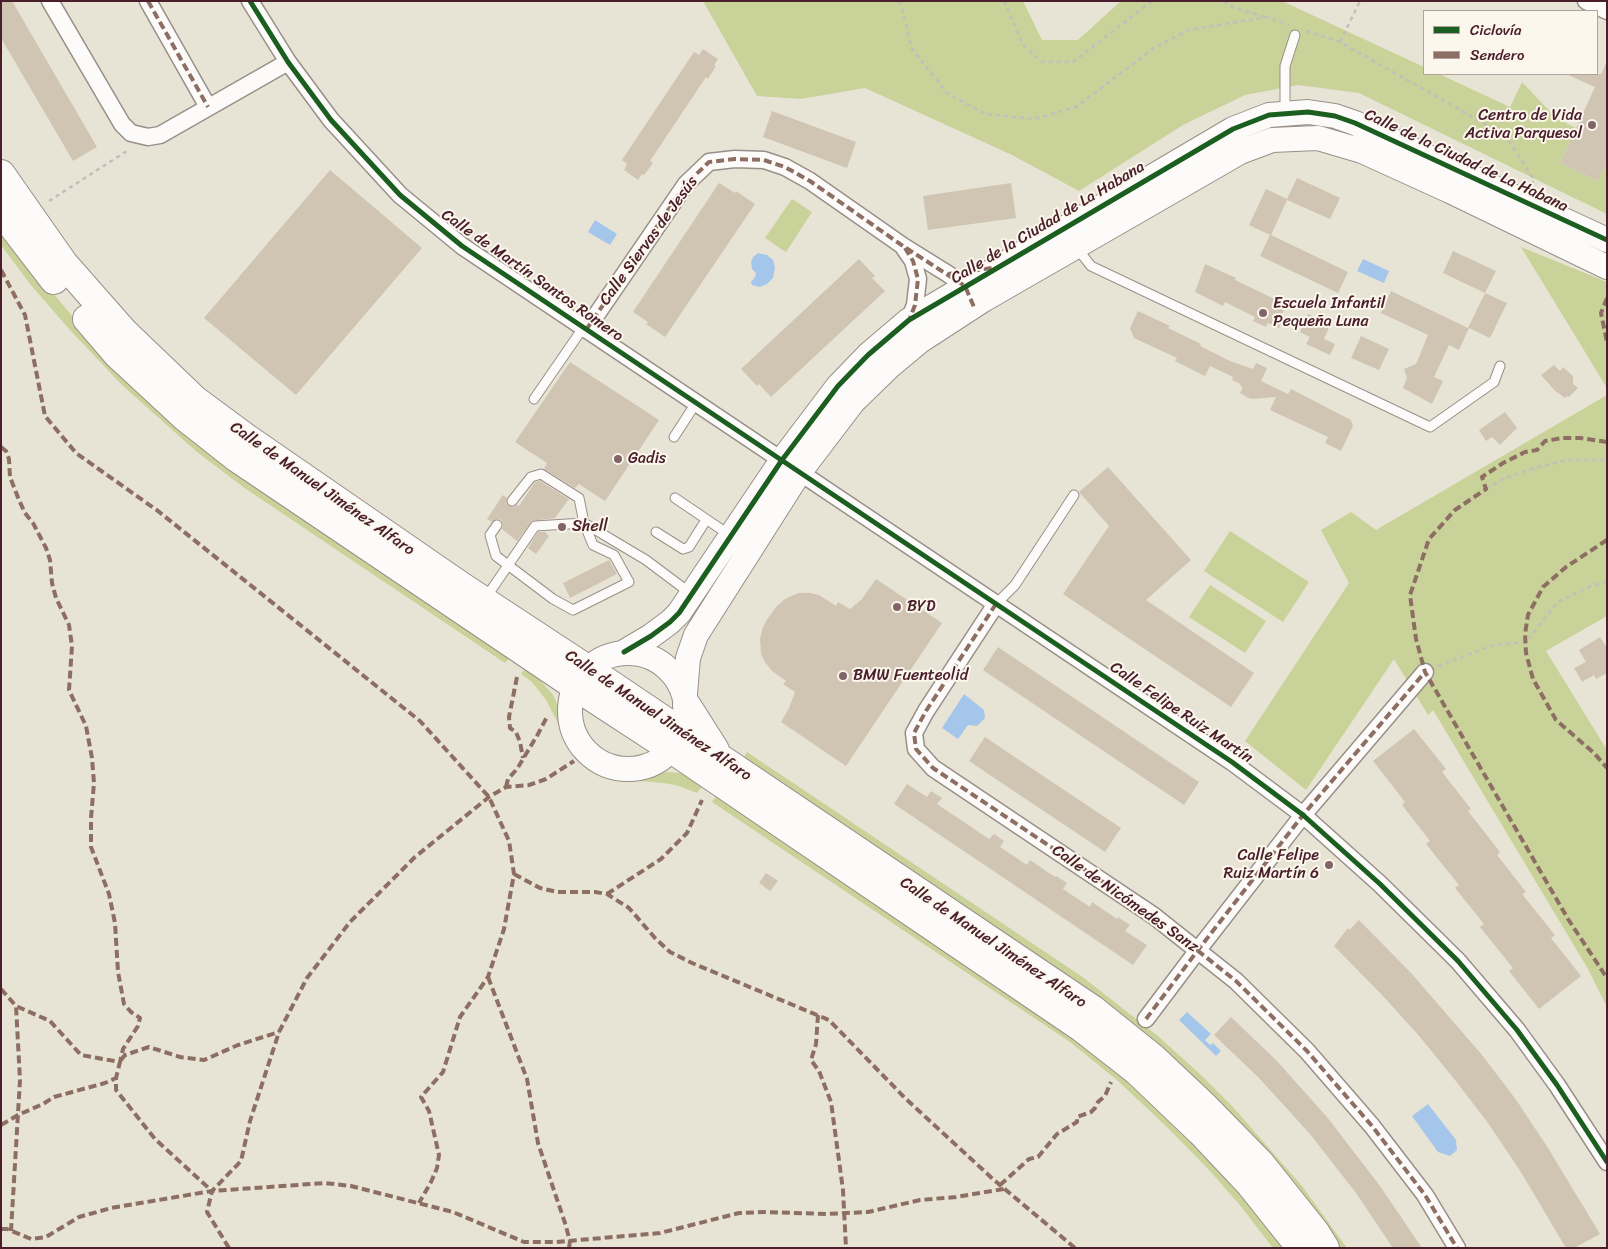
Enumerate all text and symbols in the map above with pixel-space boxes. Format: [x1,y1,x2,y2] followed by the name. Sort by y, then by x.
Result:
[1423,10,1598,75] legend
[1470,17,1522,43] text: Ciclovía
[1470,42,1524,68] text: Sendero
[1361,105,1571,217] street label: Calle de la Ciudad de La Habana
[1465,106,1582,144] place label: Centro de Vida Activa Parquesol
[1586,119,1598,131] marker: Centro de Vida Activa Parquesol
[948,158,1148,288] street label: Calle de la Ciudad de La Habana
[596,173,702,309] street label: Calle Siervas de Jesús
[437,206,627,346] street label: Calle de Martín Santos Romero
[1273,294,1385,332] place label: Escuela Infantil Pequeña Luna
[1257,307,1269,319] marker: Escuela Infantil Pequeña Luna
[226,418,418,560] street label: Calle de Manuel Jiménez Alfaro
[628,449,666,469] place label: Gadis
[612,453,624,465] marker: Gadis
[572,517,608,537] place label: Shell
[556,521,568,533] marker: Shell
[907,597,936,617] place label: BYD
[891,601,903,613] marker: BYD
[561,646,755,786] street label: Calle de Manuel Jiménez Alfaro
[1106,658,1256,768] street label: Calle Felipe Ruiz Martín
[853,666,968,686] place label: BMW Fuenteolid
[837,670,849,682] marker: BMW Fuenteolid
[1048,841,1202,957] street label: Calle de Nicómedes Sanz
[1224,846,1319,884] place label: Calle Felipe Ruiz Martín 6
[1323,859,1335,871] marker: Calle Felipe Ruiz Martín 6
[896,873,1090,1013] street label: Calle de Manuel Jiménez Alfaro

